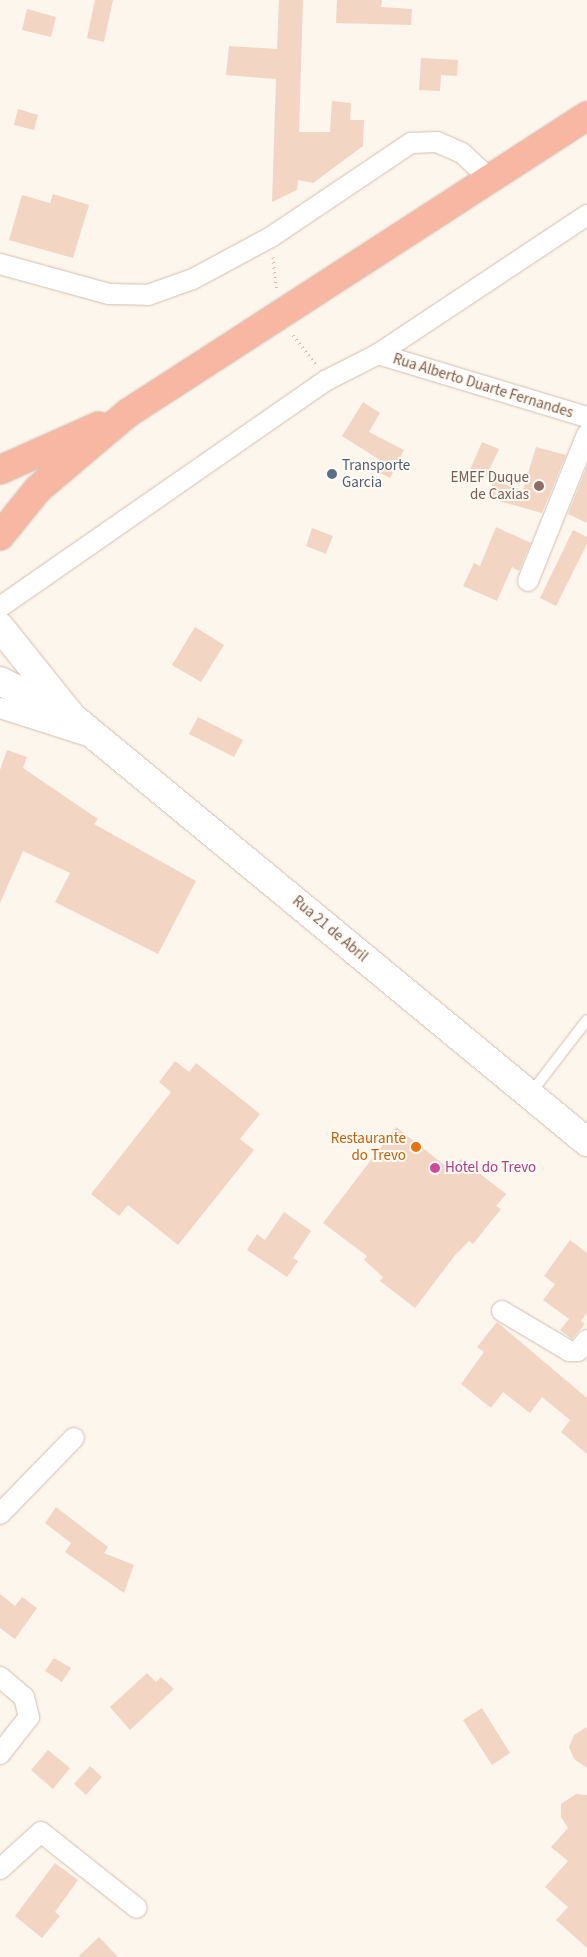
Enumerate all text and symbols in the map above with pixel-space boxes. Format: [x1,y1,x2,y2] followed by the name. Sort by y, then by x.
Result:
[391,350,575,422] street label: Rua Alberto Duarte Fernandes
[342,456,410,491] place label: Transporte Garcia
[326,468,338,480] marker: Transporte Garcia
[451,468,529,503] place label: EMEF Duque de Caxias
[533,480,545,492] marker: EMEF Duque de Caxias
[289,892,371,966] street label: Rua 21 de Abril
[331,1129,406,1164] place label: Restaurante do Trevo
[410,1141,422,1153] marker: Restaurante do Trevo
[445,1159,536,1177] place label: Hotel do Trevo
[429,1162,441,1174] marker: Hotel do Trevo

